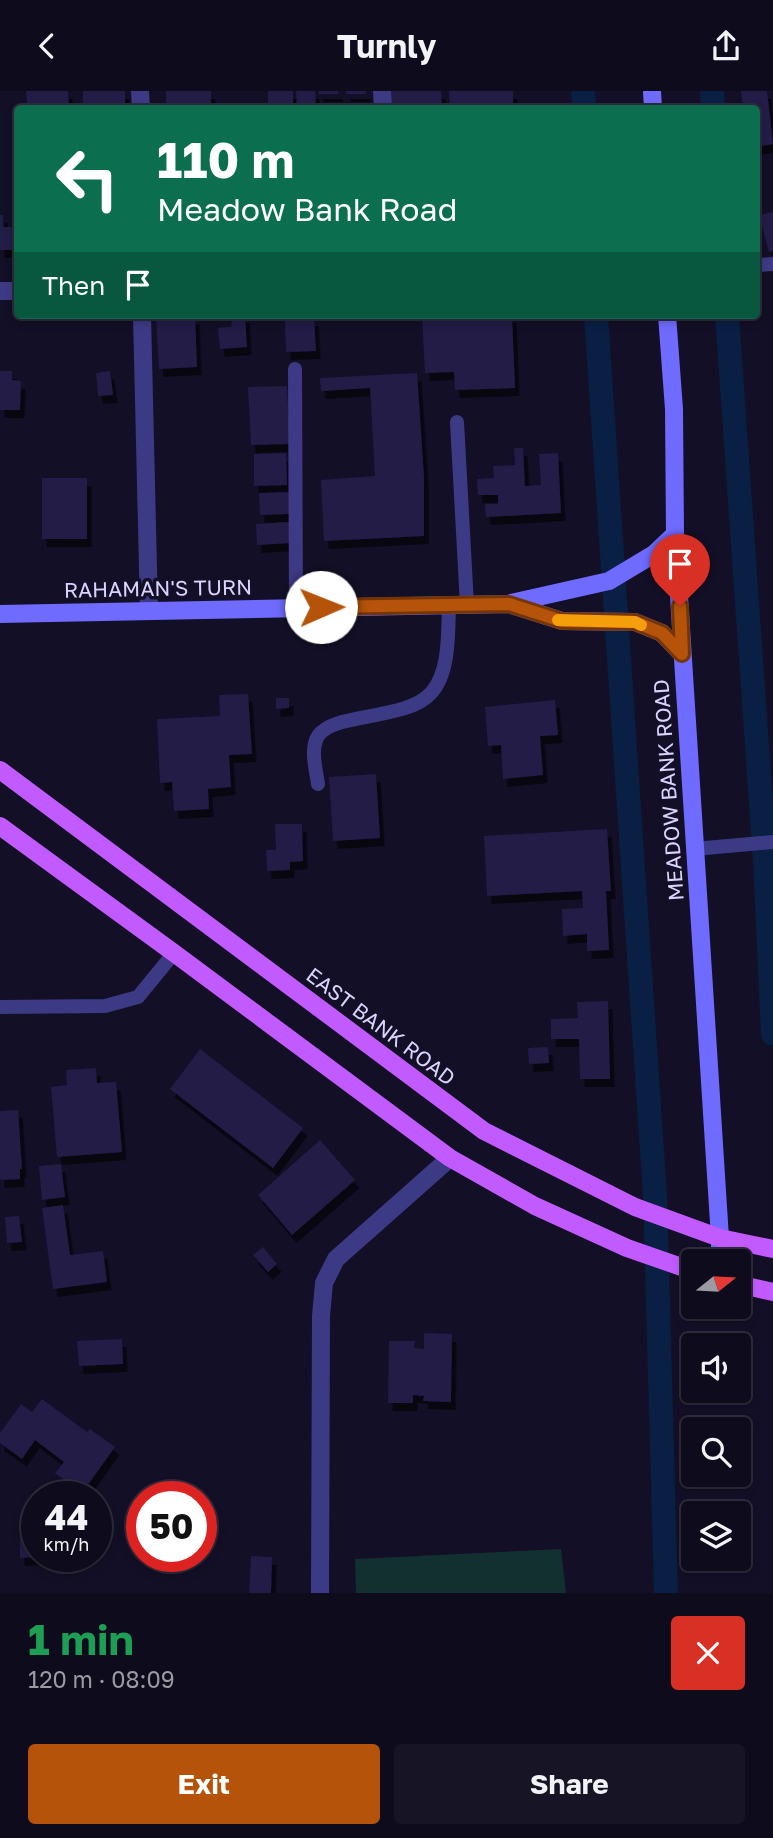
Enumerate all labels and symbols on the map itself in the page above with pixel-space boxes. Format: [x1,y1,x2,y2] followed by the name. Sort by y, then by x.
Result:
[650,534,710,606] pin
[284,570,358,644] position arrow
[64,573,252,603] street label: RAHAMAN'S TURN
[647,678,689,902] street label: MEADOW BANK ROAD
[301,962,461,1090] street label: EAST BANK ROAD
[681,1249,751,1319] north arrow
[126,1481,217,1572] speed limit sign: 50

